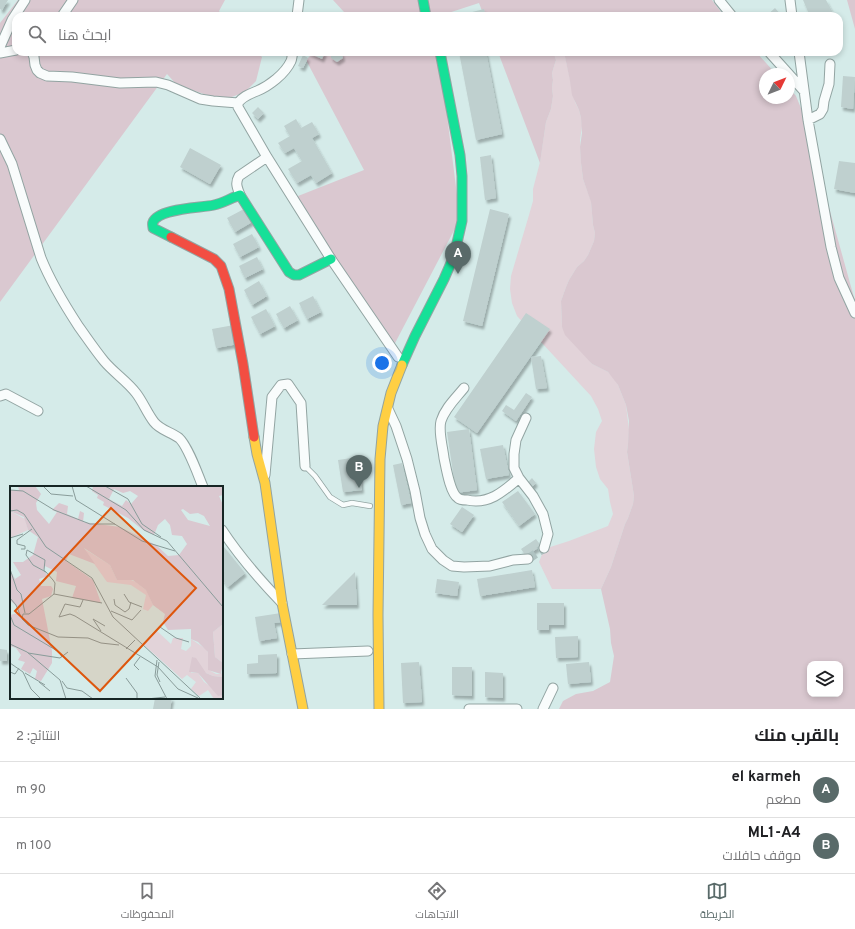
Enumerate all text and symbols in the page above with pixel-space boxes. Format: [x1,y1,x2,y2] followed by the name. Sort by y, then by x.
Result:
[12,12,843,56] search box
[26,23,48,45] icon: search
[58,27,112,46] text: ابحث هنا
[759,68,795,104] north arrow
[445,241,471,274] pin: A
[372,353,392,373] your location
[346,455,372,488] pin: B
[10,486,223,699] inset map
[807,661,843,697] map controls
[807,661,843,697] button: layers
[755,726,839,748] text: بالقرب منك
[16,729,60,745] text: النتائج: 2
[731,768,801,787] text: el karmeh
[16,782,46,798] text: 90 m
[821,782,831,798] text: A
[766,793,801,809] text: مطعم
[748,824,801,843] text: ML1-A4
[16,838,52,854] text: 100 m
[822,838,831,854] text: B
[723,849,801,865] text: موقف حافلات
[121,880,174,924] tab: المحفوظات
[415,880,459,924] tab: الاتجاهات
[700,880,734,924] tab: الخريطة

